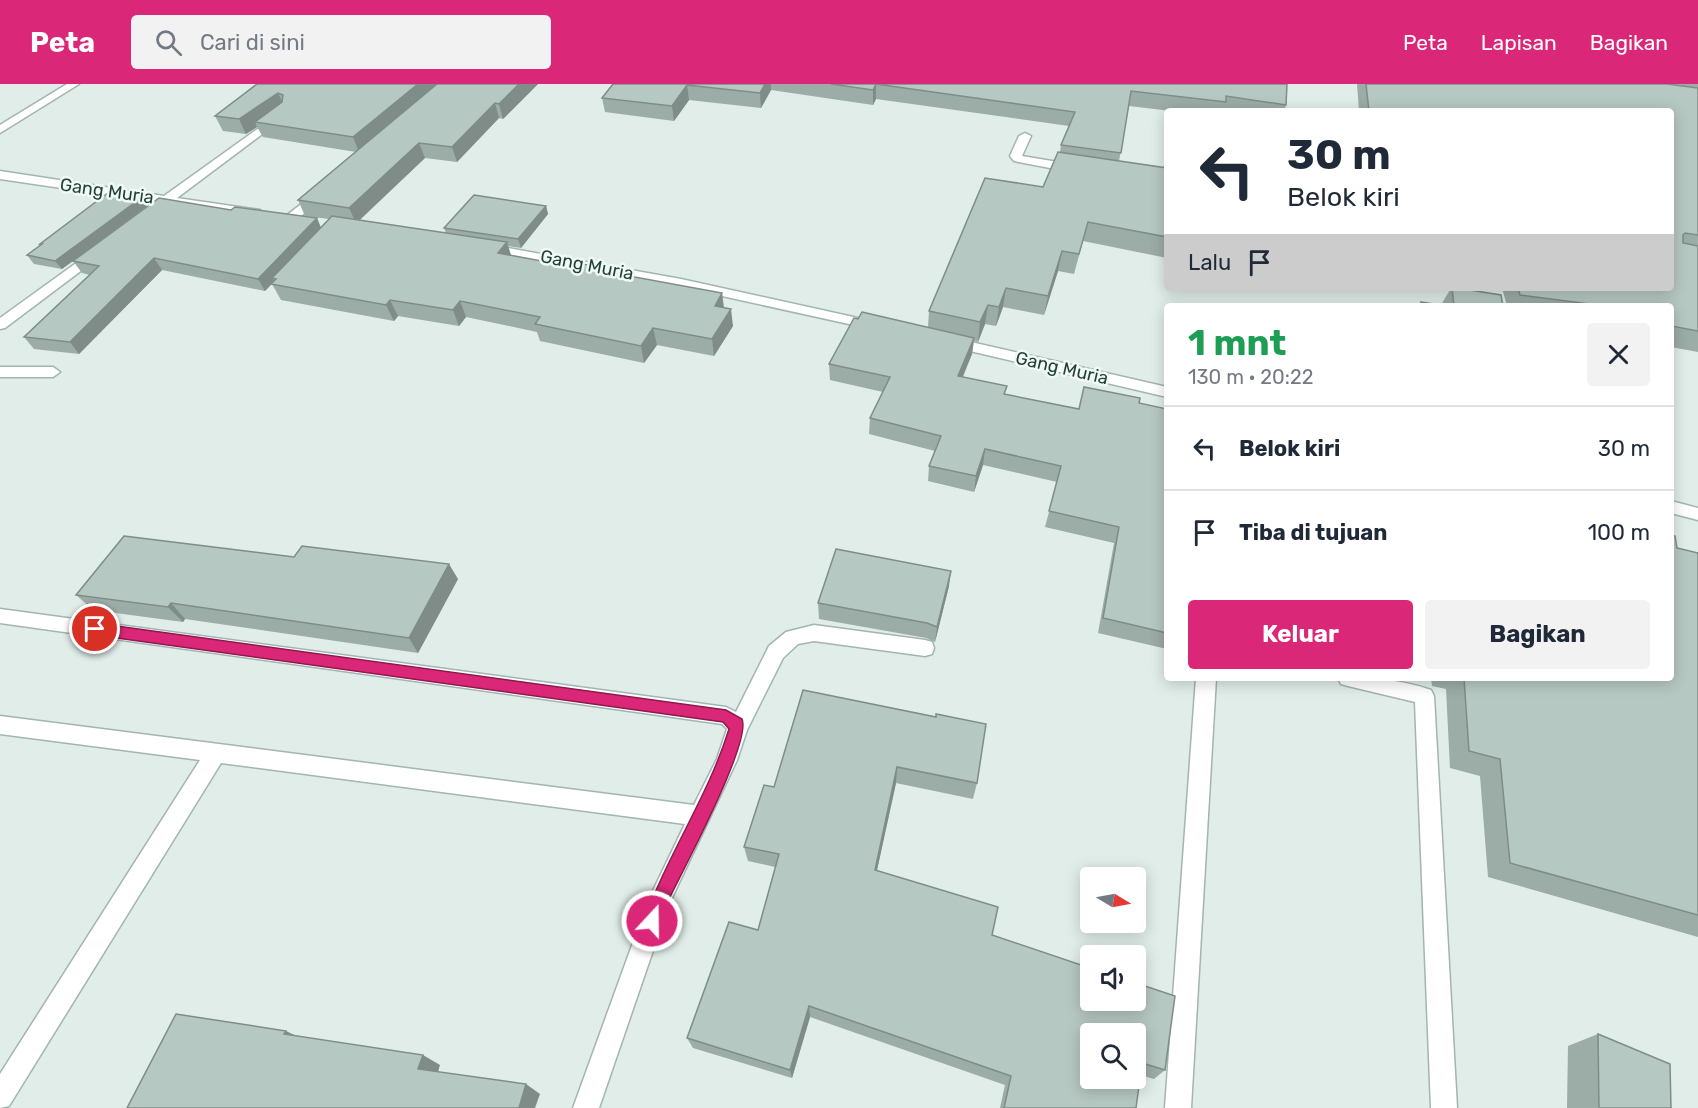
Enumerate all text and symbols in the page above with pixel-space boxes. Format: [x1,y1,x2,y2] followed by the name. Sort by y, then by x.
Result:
[131,15,551,69] search box
[30,26,95,59] text: Peta
[152,26,185,59] icon: search
[200,29,305,56] text: Cari di sini
[1403,30,1448,55] text: Peta
[1481,30,1557,55] text: Lapisan
[1590,30,1668,55] text: Bagikan
[1287,130,1391,180] text: 30 m
[1188,132,1266,210] icon: left
[59,174,155,208] street label: Gang Muria
[1287,181,1400,213] text: Belok kiri
[539,245,635,285] street label: Gang Muria
[1243,246,1276,279] icon: arrive
[1188,249,1231,276] text: Lalu
[1188,321,1286,364] text: 1 mnt
[1587,323,1650,386] button: close
[1013,347,1111,389] street label: Gang Muria
[1188,365,1313,389] text: 130 m · 20:22
[1188,432,1221,465] icon: left
[1239,435,1340,462] text: Belok kiri
[1598,435,1650,462] text: 30 m
[1188,516,1221,549] icon: arrive
[1239,519,1387,546] text: Tiba di tujuan
[1588,519,1650,546] text: 100 m
[1188,600,1413,669] button: Keluar
[1425,600,1650,669] button: Bagikan
[69,603,120,654] pin
[78,612,111,645] icon: arrive
[1080,867,1146,933] north arrow
[1080,867,1146,1089] map controls
[620,889,684,953] position arrow
[1080,945,1146,1011] button: sound
[1080,1023,1146,1089] button: search

